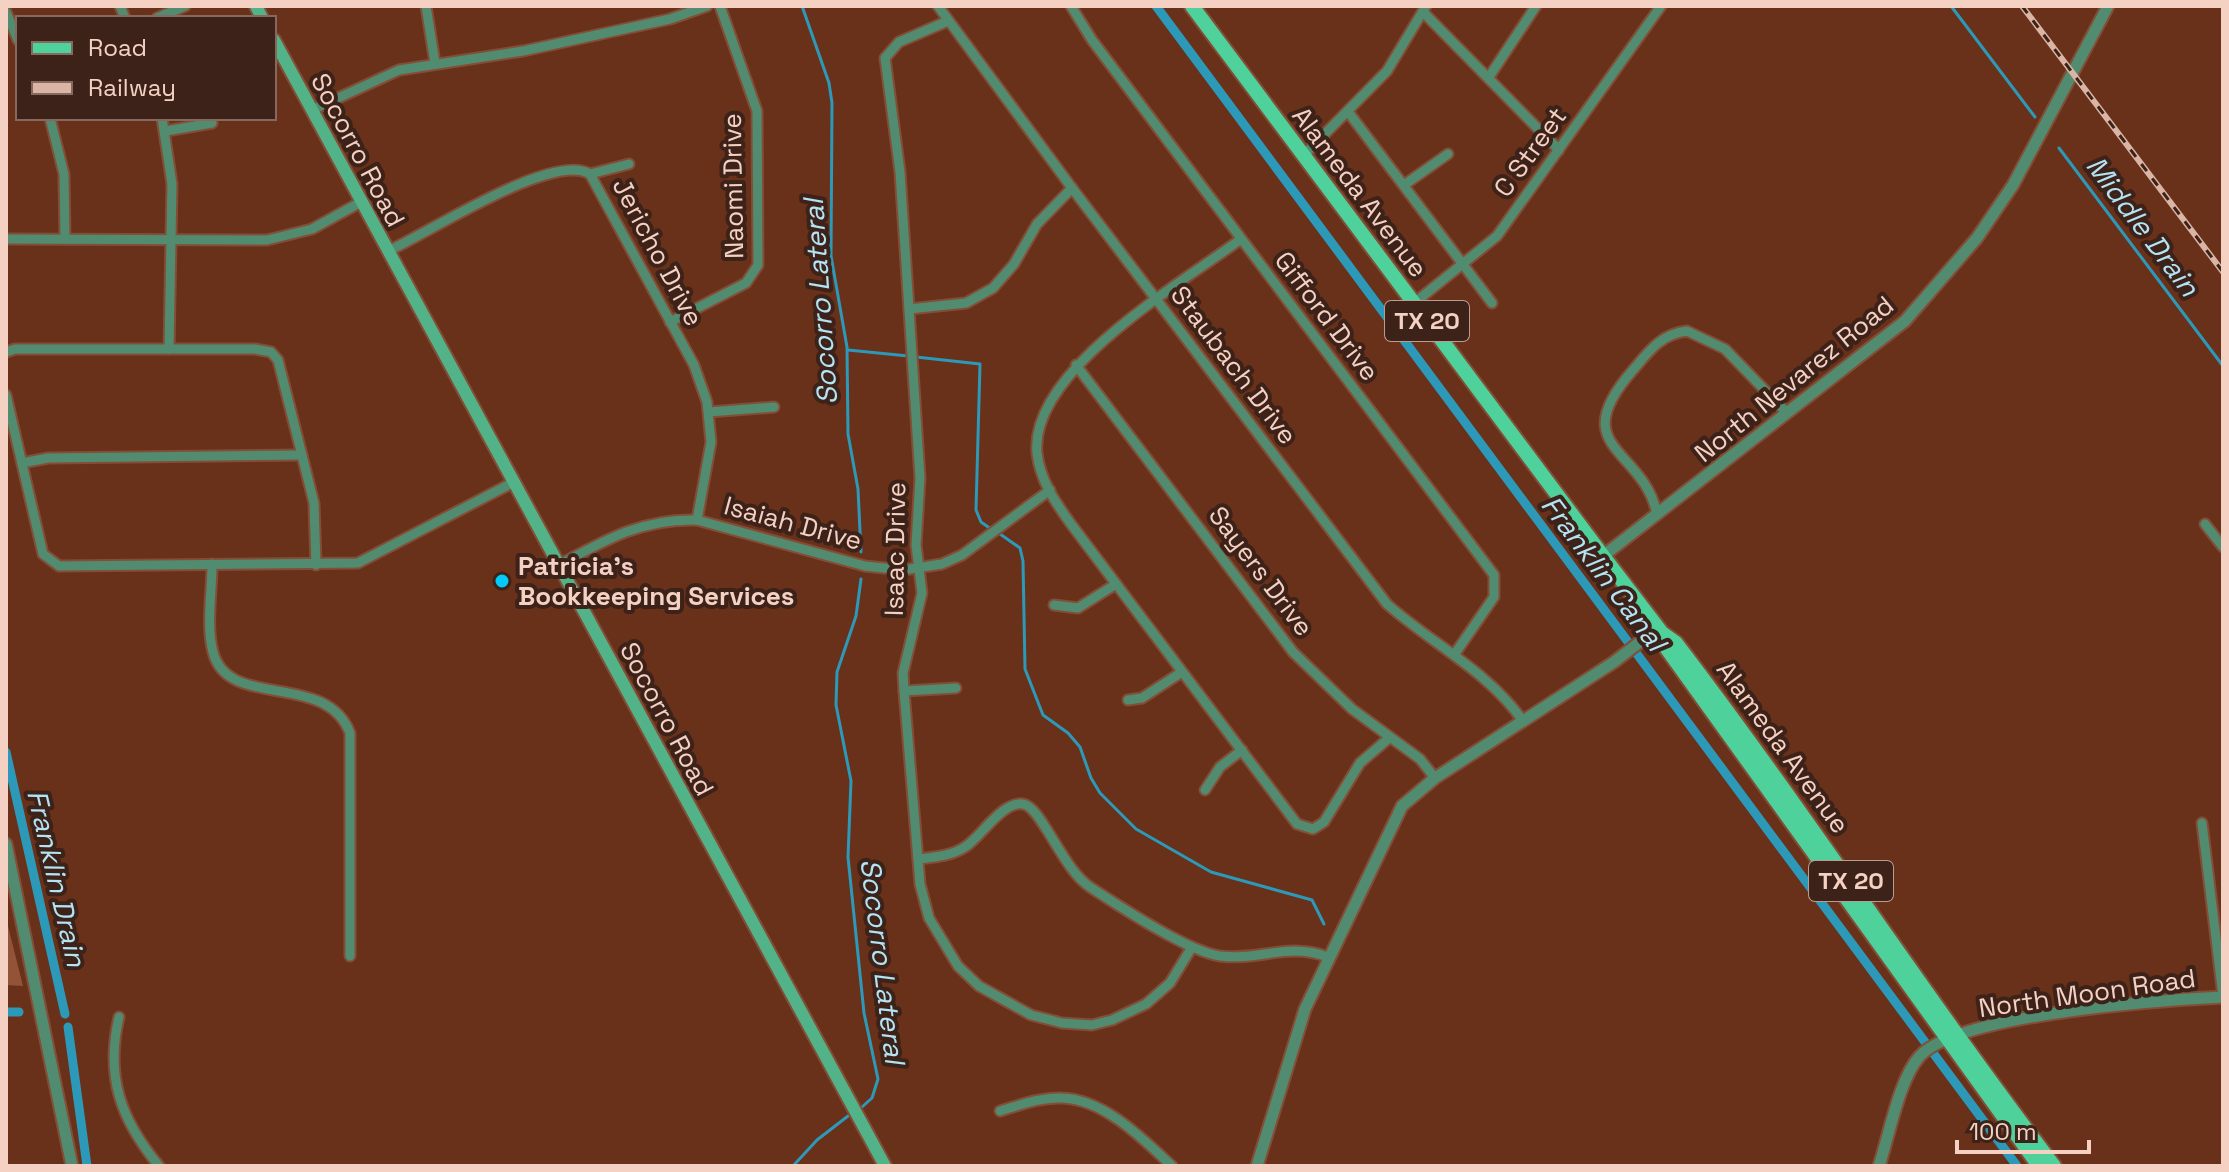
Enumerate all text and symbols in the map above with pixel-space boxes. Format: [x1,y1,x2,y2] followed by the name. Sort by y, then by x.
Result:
[16,16,276,120] legend
[88,32,147,63] text: Road
[303,67,413,233] street label: Socorro Road
[88,72,176,103] text: Railway
[1285,100,1435,284] street label: Alameda Avenue
[1486,100,1574,204] street label: C Street
[715,113,751,259] street label: Naomi Drive
[2079,149,2208,304] water label: Middle Drain
[605,172,711,332] street label: Jericho Drive
[795,195,845,406] water label: Socorro Lateral
[1267,244,1387,388] street label: Gifford Drive
[1163,279,1305,451] street label: Staubach Drive
[1687,288,1901,470] street label: North Nevarez Road
[1385,301,1469,341] road number: TX 20
[877,482,913,616] street label: Isaac Drive
[720,488,866,558] street label: Isaiah Drive
[1534,488,1676,661] water label: Franklin Canal
[1201,499,1321,643] street label: Sayers Drive
[518,549,794,613] place label: Patricia's Bookkeeping Services
[493,572,511,590] marker: Patricia's Bookkeeping Services
[612,636,722,802] street label: Socorro Road
[1709,654,1857,840] street label: Alameda Avenue
[19,786,95,971] water label: Franklin Drain
[853,857,914,1069] water label: Socorro Lateral
[1809,861,1893,901] road number: TX 20
[1976,961,2198,1025] street label: North Moon Road
[1957,1104,2089,1154] scale bar
[1969,1116,2037,1147] text: 100 m

